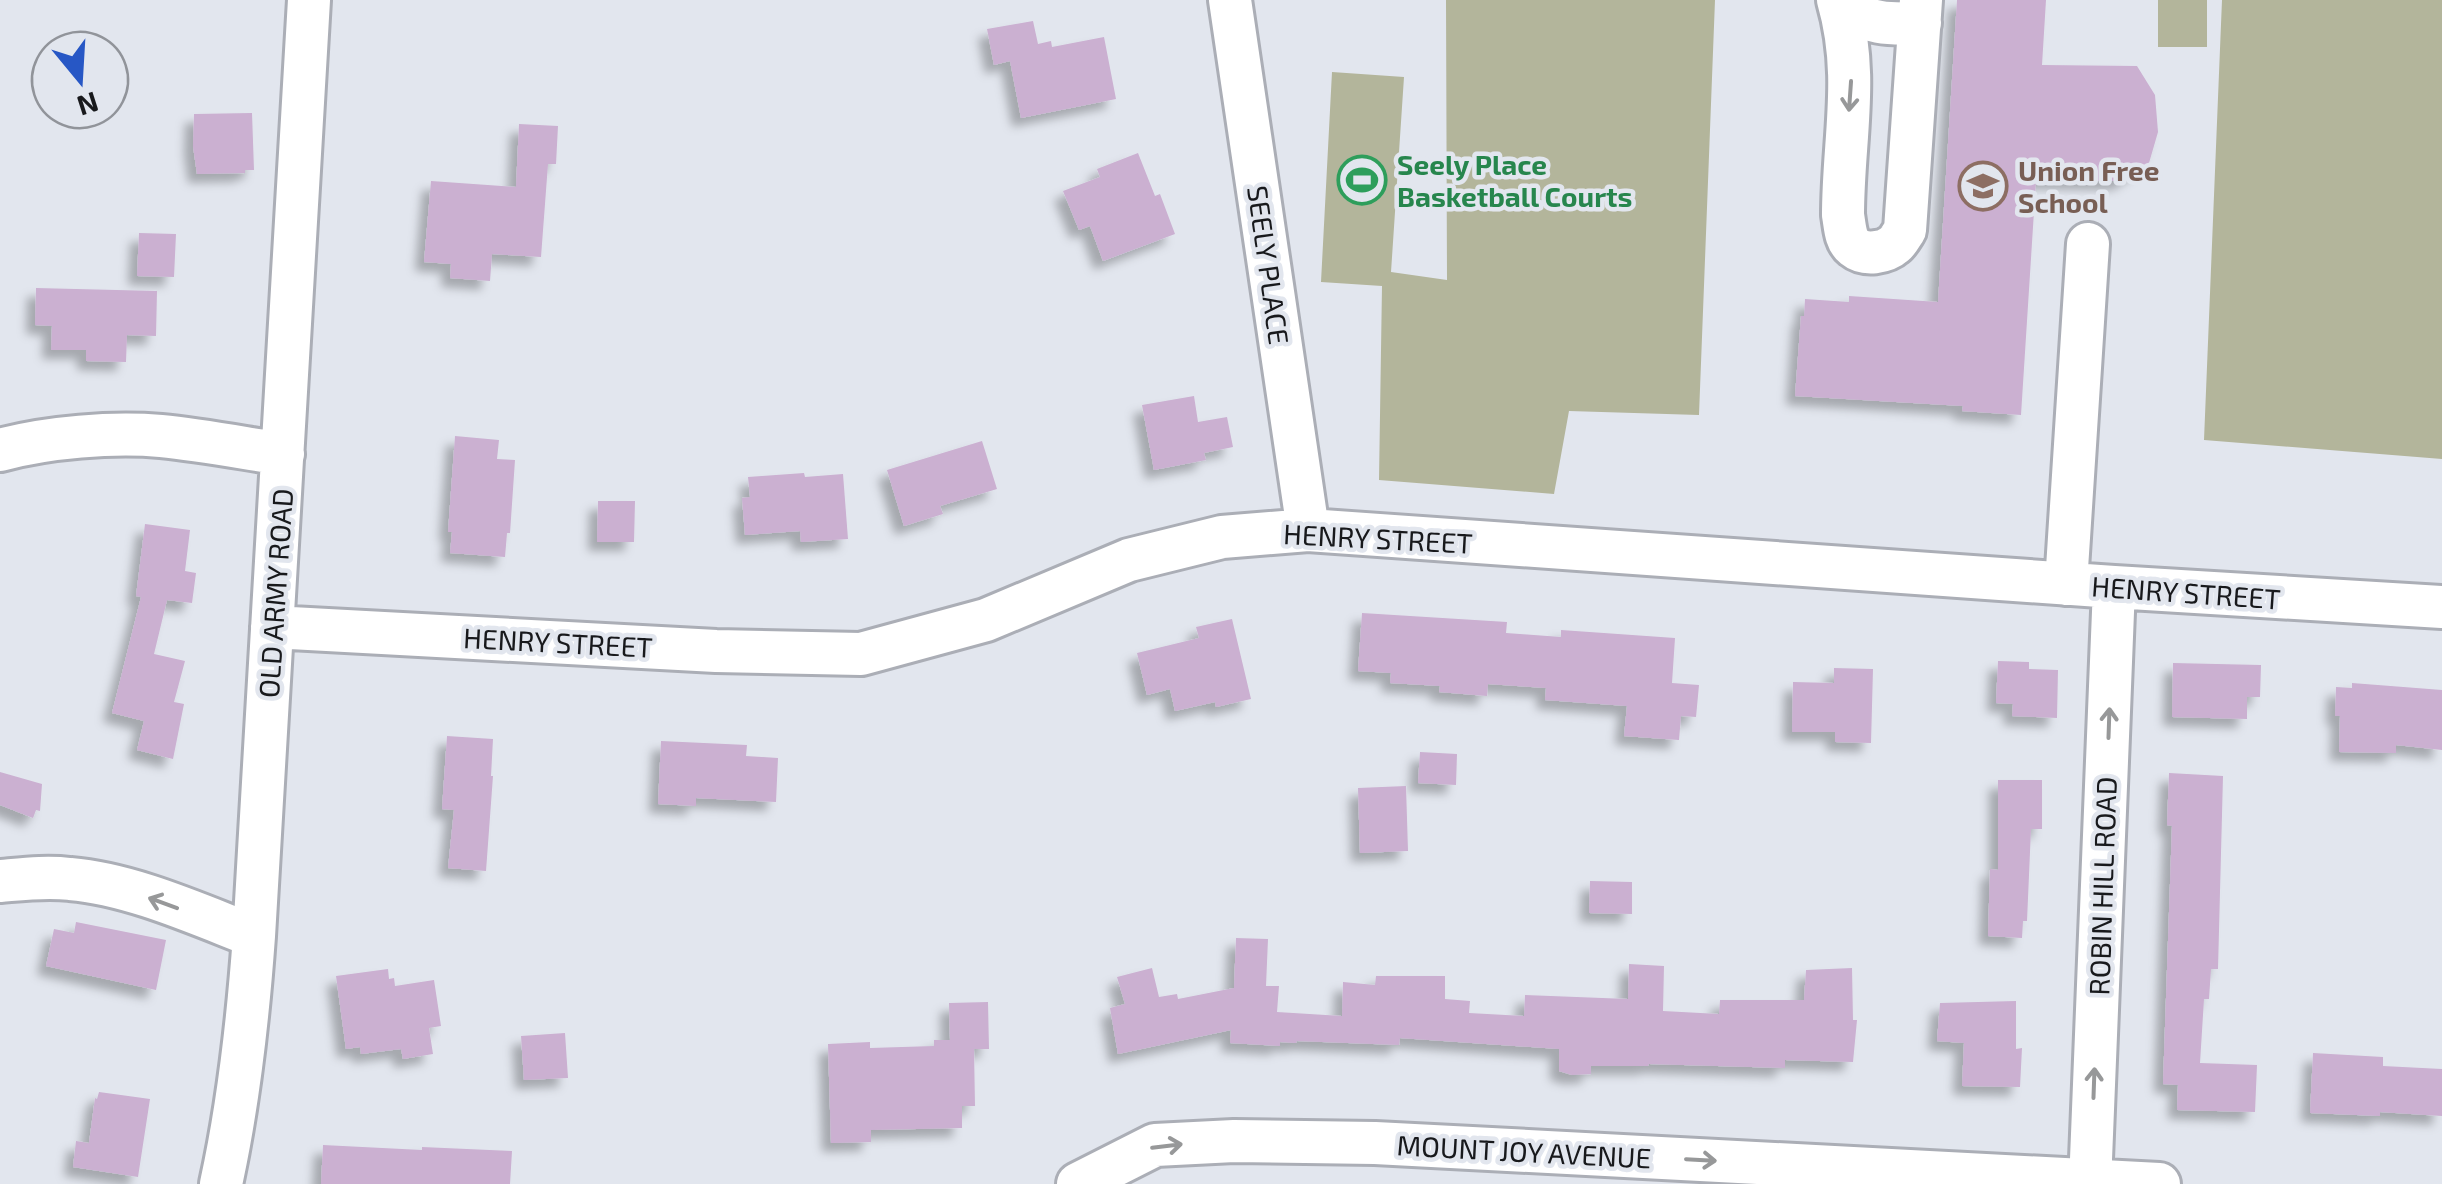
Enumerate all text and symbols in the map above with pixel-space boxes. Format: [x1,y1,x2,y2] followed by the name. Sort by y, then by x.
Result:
[30,30,130,130] north arrow
[1840,80,1859,112] one-way arrow
[73,85,103,124] text: N
[1397,147,1632,213] place label: Seely Place Basketball Courts
[2018,153,2160,219] place label: Union Free School
[1336,154,1388,206] sports icon: Seely Place Basketball Courts
[1957,160,2009,212] school or university icon: Union Free School
[1241,183,1297,347] street label: SEELY PLACE
[251,487,299,699] street label: OLD ARMY ROAD
[1282,516,1474,560] street label: HENRY STREET
[2090,568,2282,616] street label: HENRY STREET
[462,620,654,664] street label: HENRY STREET
[2100,708,2119,740] one-way arrow
[2081,776,2123,996] street label: ROBIN HILL ROAD
[148,893,179,911] one-way arrow
[2085,1067,2104,1099] one-way arrow
[1396,1127,1652,1175] street label: MOUNT JOY AVENUE
[1150,1136,1183,1155] one-way arrow
[1684,1151,1716,1170] one-way arrow

